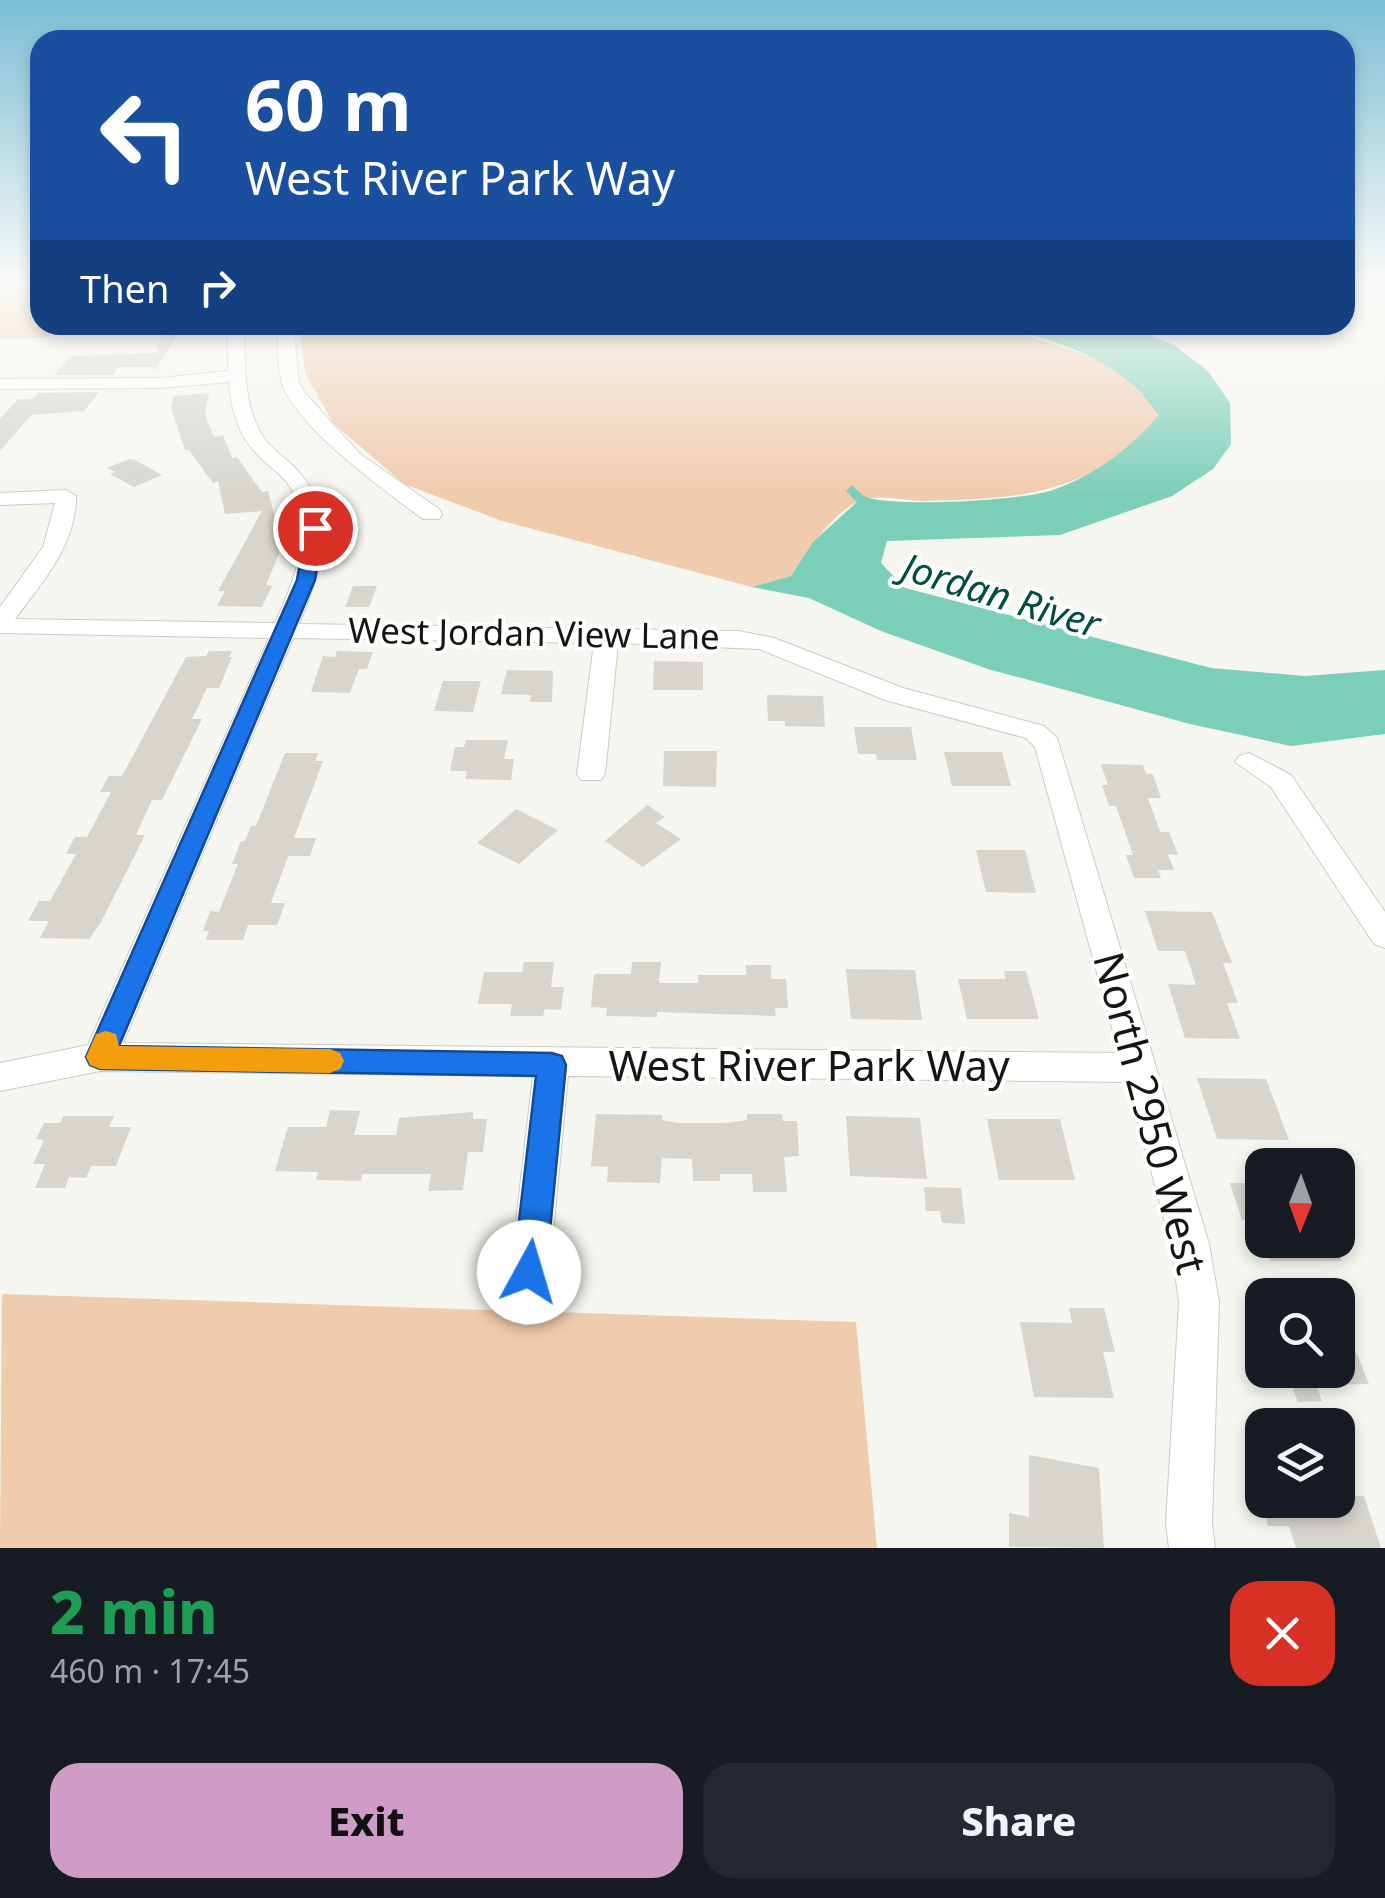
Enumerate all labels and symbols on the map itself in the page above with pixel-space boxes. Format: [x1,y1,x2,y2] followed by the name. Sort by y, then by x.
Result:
[273,486,358,571] pin
[890,537,1109,649] water label: Jordan River
[348,606,720,659] street label: West Jordan View Lane
[1081,945,1222,1280] street label: North 2950 West
[608,1036,1010,1093] street label: West River Park Way
[1245,1148,1355,1258] north arrow
[477,1220,581,1324] position arrow

